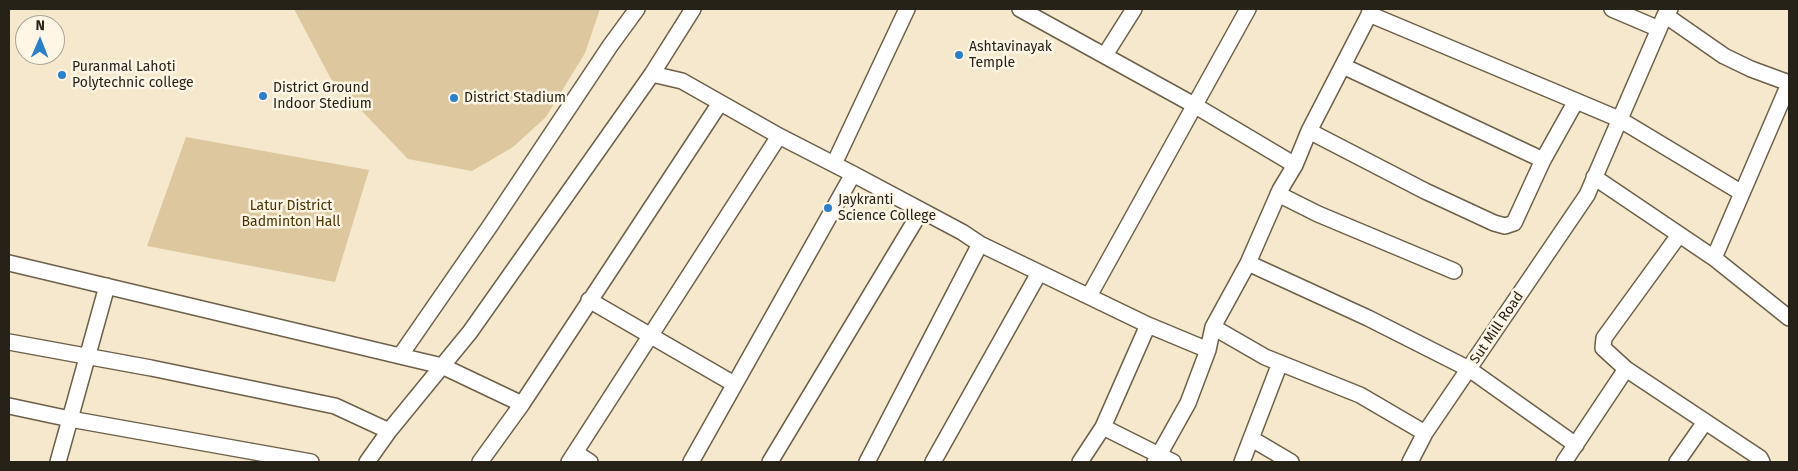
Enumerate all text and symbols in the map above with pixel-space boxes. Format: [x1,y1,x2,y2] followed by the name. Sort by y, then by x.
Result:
[15,15,65,65] north arrow
[35,17,45,34] text: N
[969,39,1052,72] place label: Ashtavinayak Temple
[953,49,965,61] marker: Ashtavinayak Temple
[72,59,194,92] place label: Puranmal Lahoti Polytechnic college
[56,69,68,81] marker: Puranmal Lahoti Polytechnic college
[273,80,372,112] place label: District Ground Indoor Stedium
[257,90,269,102] marker: District Ground Indoor Stedium
[464,90,566,106] place label: District Stadium
[448,92,460,104] marker: District Stadium
[838,192,936,224] place label: Jaykranti Science College
[242,198,340,230] park label: Latur District Badminton Hall
[822,202,834,214] marker: Jaykranti Science College
[1467,289,1527,367] street label: Sut Mill Road

